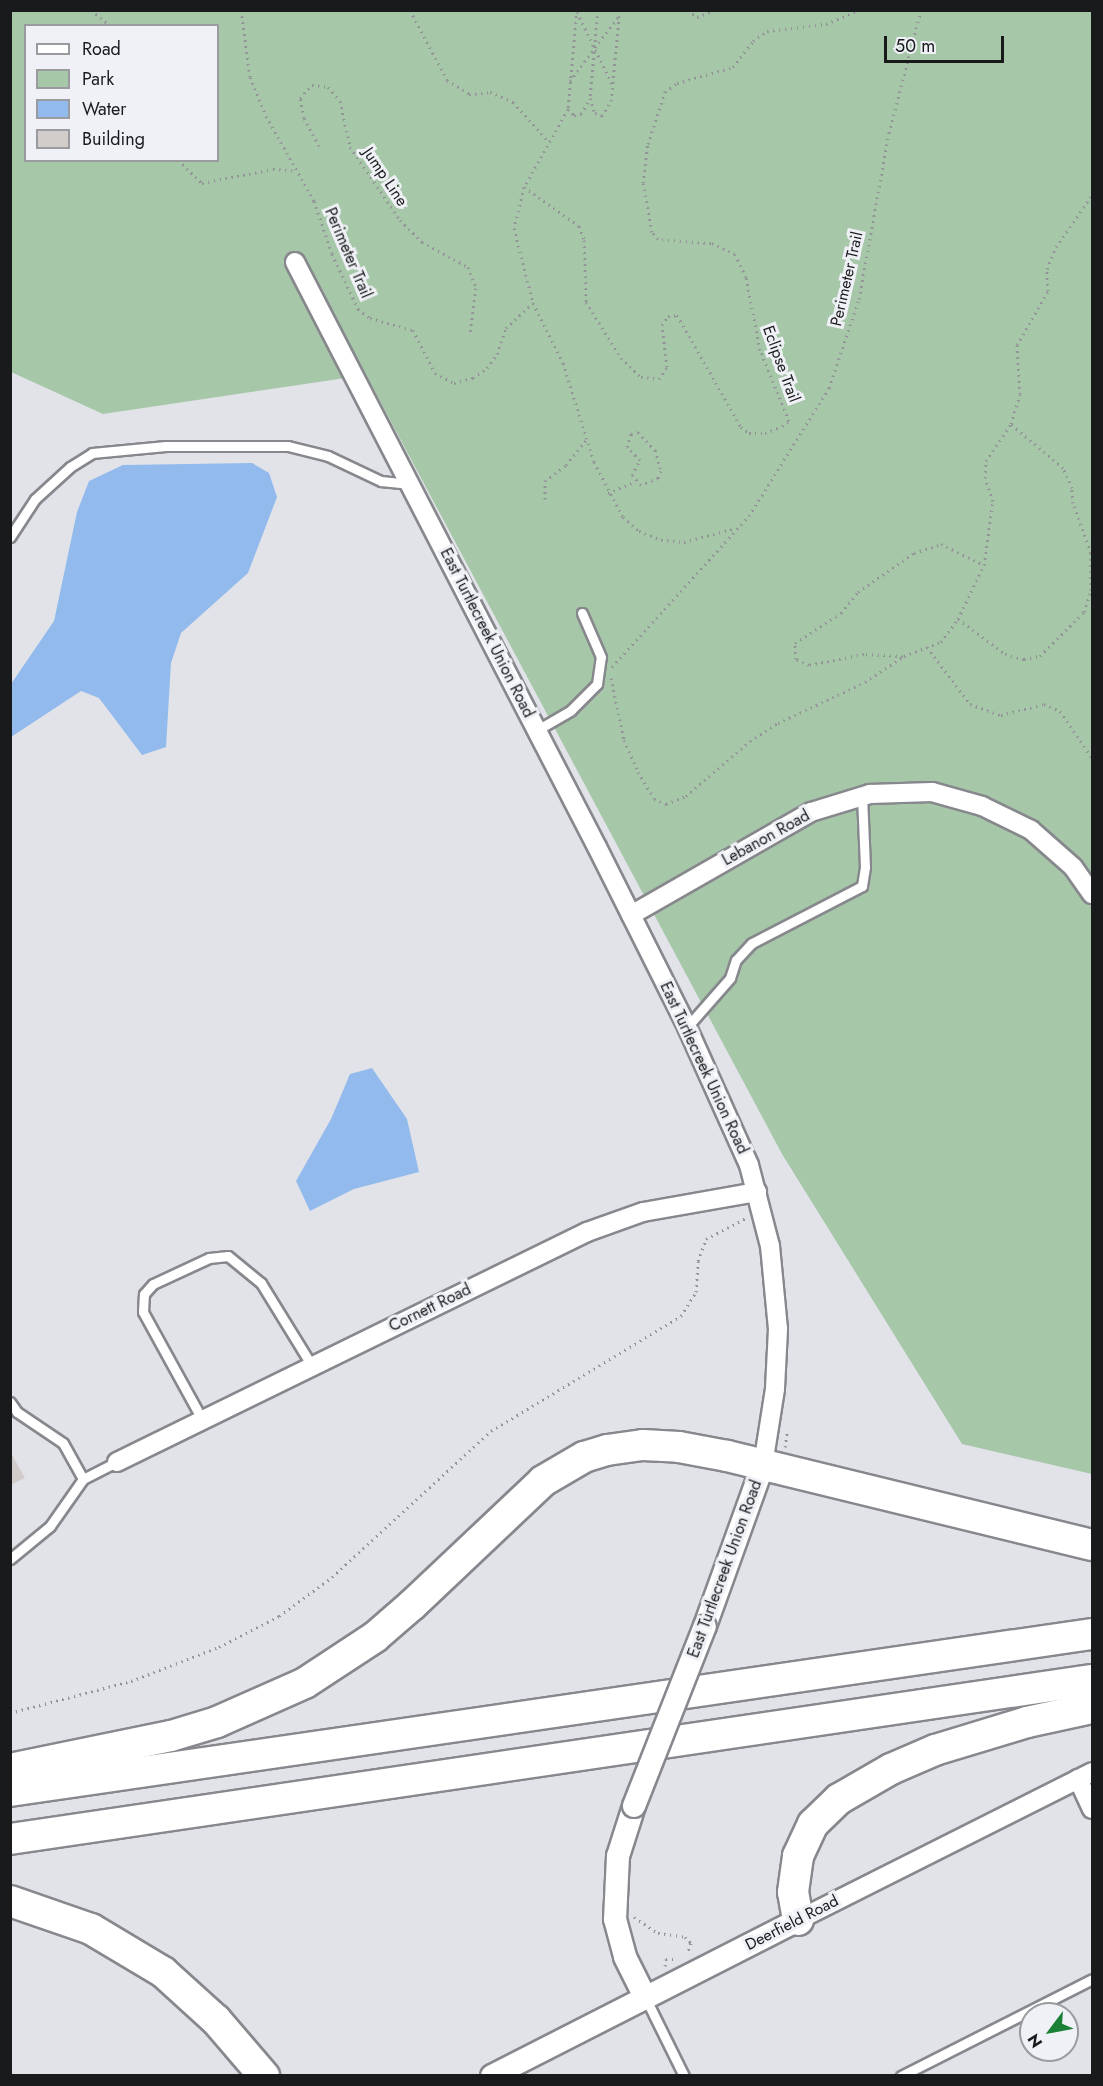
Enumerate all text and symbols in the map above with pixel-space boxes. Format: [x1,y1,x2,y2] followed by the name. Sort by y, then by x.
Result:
[24,24,219,162] legend
[887,24,1007,62] scale bar
[895,33,935,59] text: 50 m
[82,36,121,62] text: Road
[82,66,114,92] text: Park
[82,96,126,122] text: Water
[82,126,145,152] text: Building
[358,144,412,210] street label: Jump Line
[320,205,376,301] street label: Perimeter Trail
[827,230,867,328] street label: Perimeter Trail
[758,323,804,405] street label: Eclipse Trail
[436,545,538,721] street label: East Turtlecreek Union Road
[719,806,813,870] street label: Lebanon Road
[656,979,752,1157] street label: East Turtlecreek Union Road
[386,1280,474,1336] street label: Cornett Road
[684,1478,766,1660] street label: East Turtlecreek Union Road
[742,1891,842,1955] street label: Deerfield Road
[1019,2002,1079,2062] north arrow
[1022,2029,1048,2052] text: N

